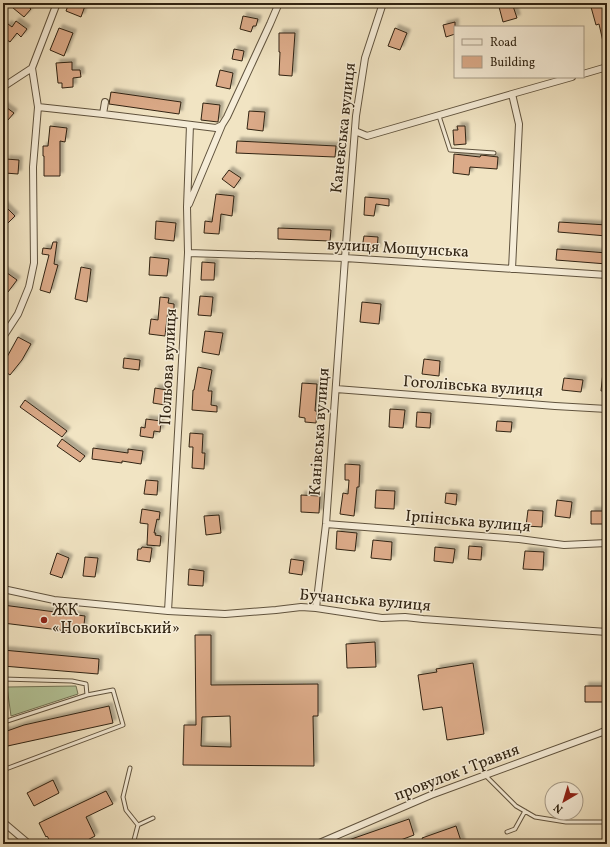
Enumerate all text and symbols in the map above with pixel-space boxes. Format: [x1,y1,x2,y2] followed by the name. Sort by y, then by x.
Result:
[454,26,584,78] legend
[490,35,517,51] text: Road
[490,55,535,71] text: Building
[326,62,362,194] street label: Каневська вулиця
[326,234,470,264] street label: вулиця Мощунська
[155,308,183,426] street label: Польова вулиця
[305,367,335,497] street label: Канівська вулиця
[402,371,544,403] street label: Гоголівська вулиця
[404,506,532,538] street label: Ірпінська вулиця
[298,584,432,618] street label: Бучанська вулиця
[52,600,180,640] place label: ЖК «Новокиївський»
[39,615,49,625] marker: ЖК «Новокиївський»
[391,739,523,807] street label: провулок 1 Травня
[544,781,584,821] north arrow
[551,799,567,816] text: N

